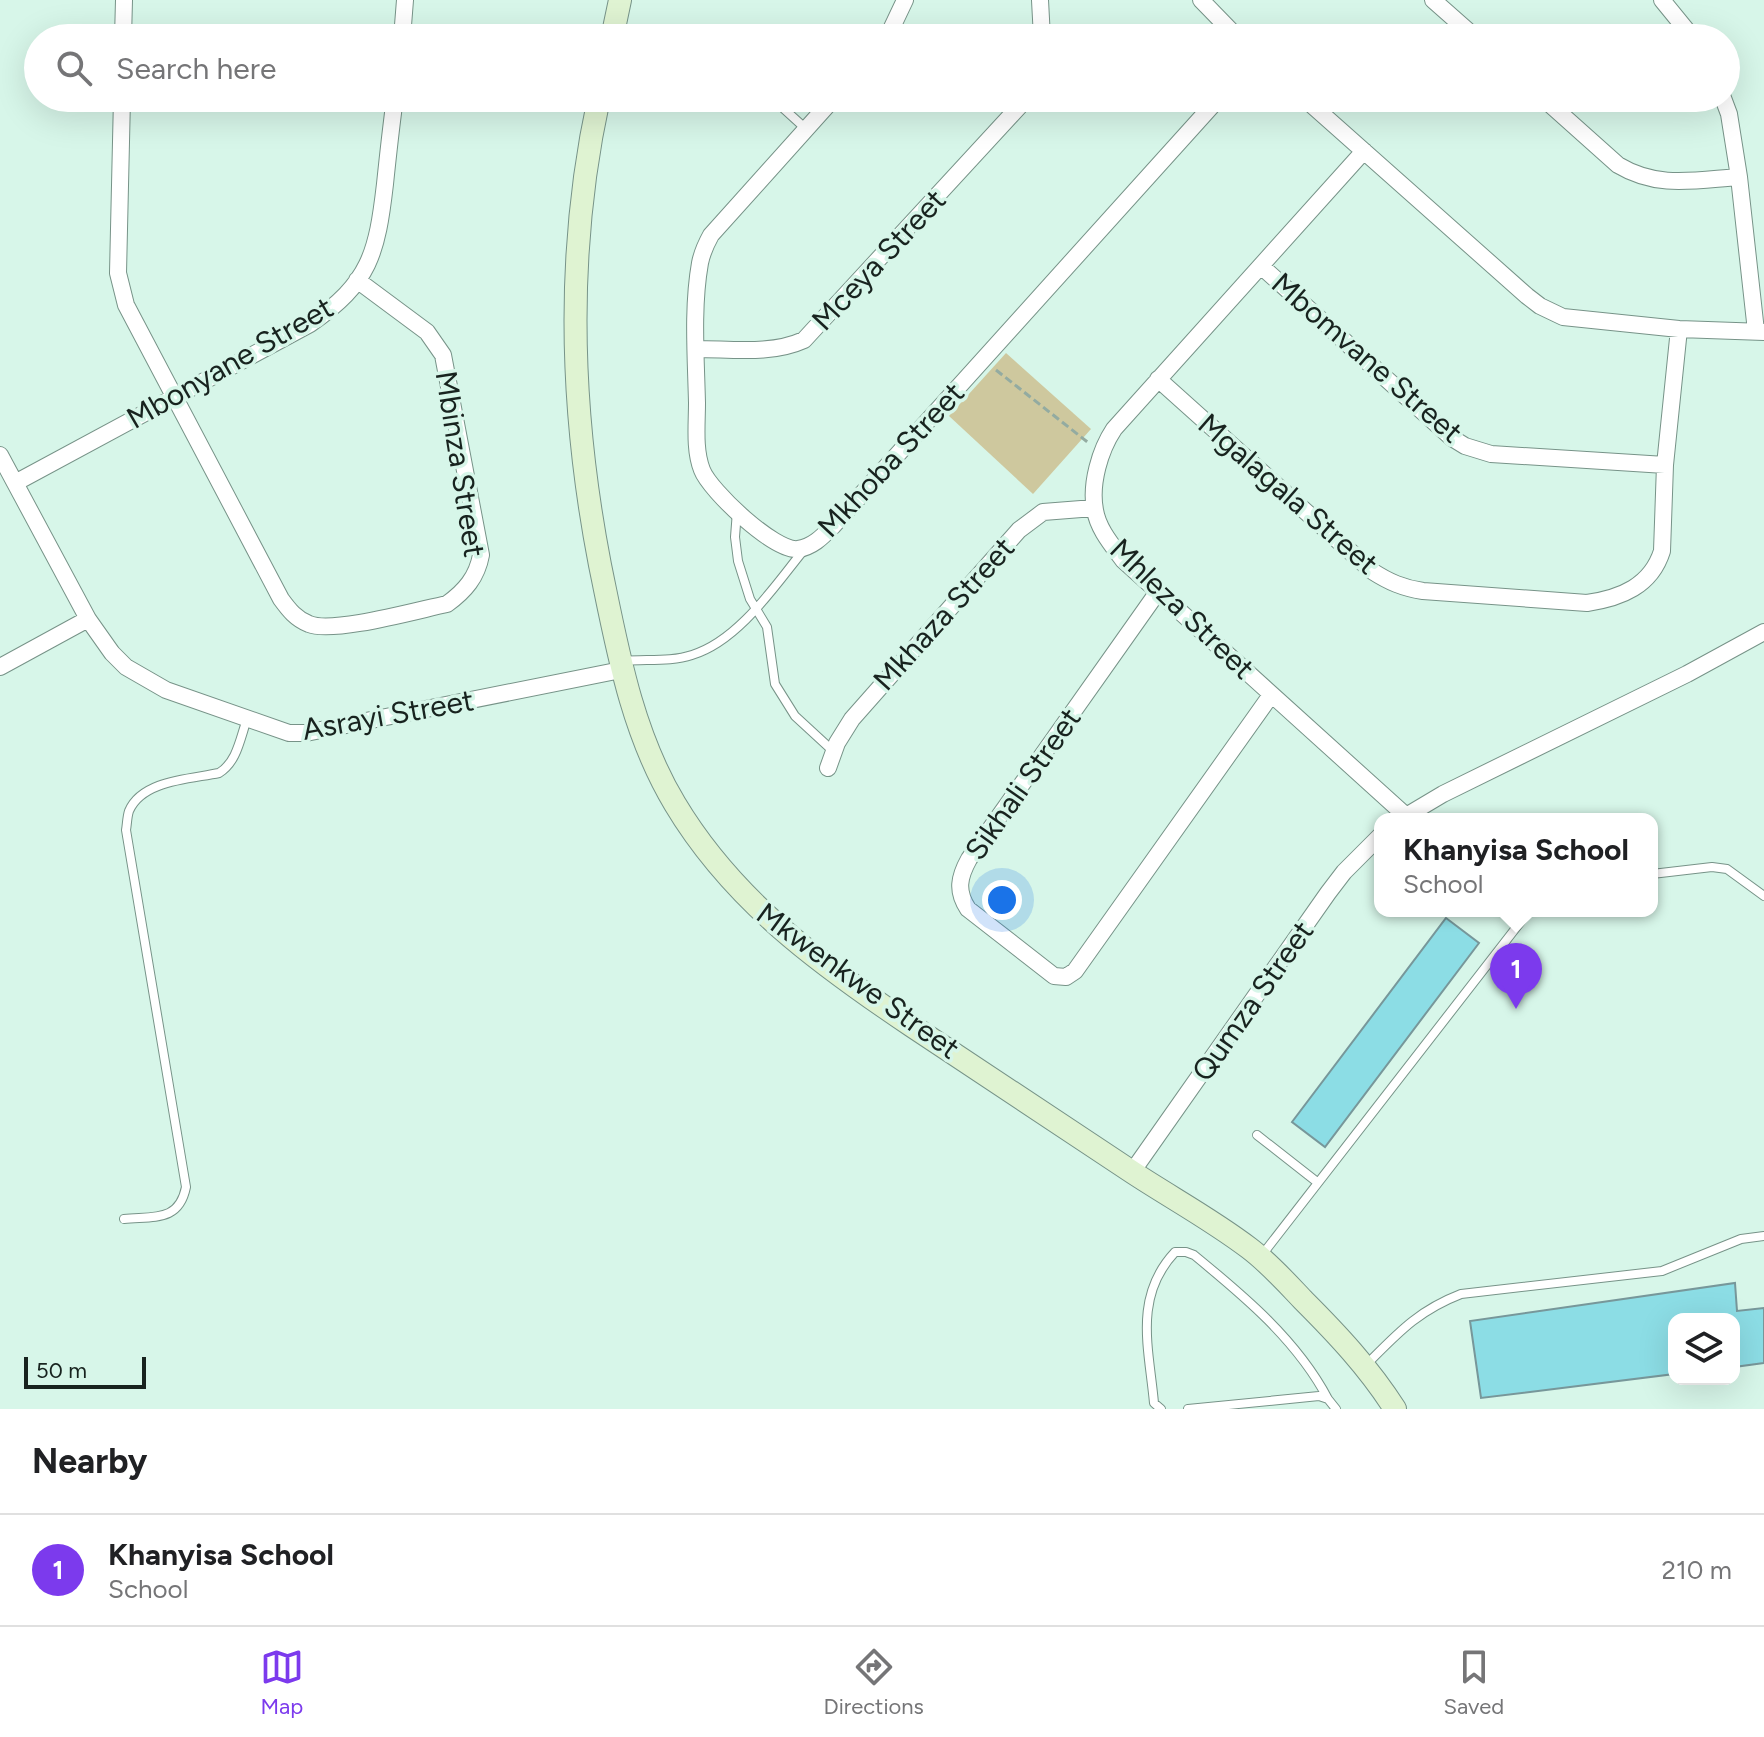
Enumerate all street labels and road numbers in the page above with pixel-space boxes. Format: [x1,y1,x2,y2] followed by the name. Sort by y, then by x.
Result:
[804,181,953,338] street label: Mceya Street
[1264,265,1470,451] street label: Mbomvane Street
[120,289,340,437] street label: Mbonyane Street
[428,368,493,560] street label: Mbinza Street
[809,375,972,545] street label: Mkhoba Street
[1191,405,1386,582] street label: Mgalagala Street
[865,529,1022,698] street label: Mkhaza Street
[1102,531,1262,687] street label: Mhleza Street
[299,681,477,748] street label: Asrayi Street
[957,701,1088,867] street label: Sikhali Street
[750,895,967,1067] street label: Mkwenkwe Street
[1184,913,1321,1088] street label: Qumza Street

